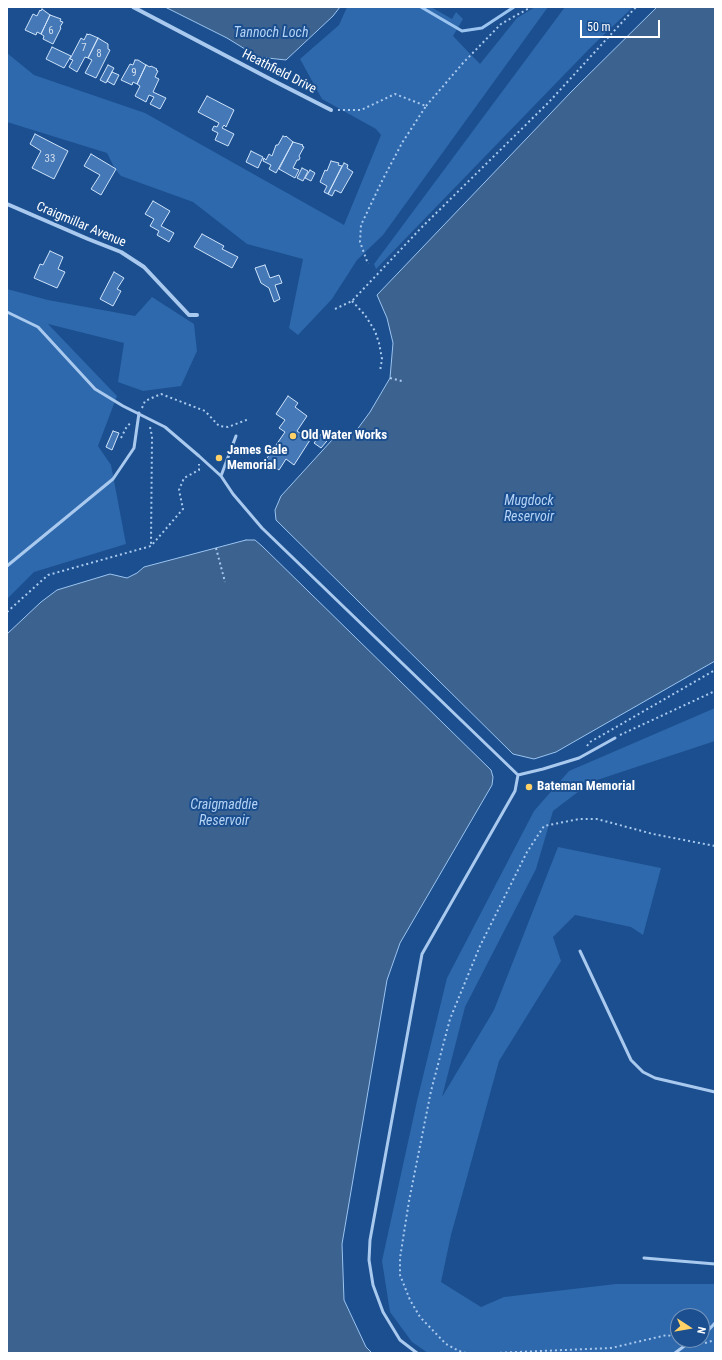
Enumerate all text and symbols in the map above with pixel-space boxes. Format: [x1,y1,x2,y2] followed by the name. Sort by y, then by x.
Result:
[582,12,662,38] scale bar
[587,20,611,34] text: 50 m
[48,24,54,38] house number: 6
[234,25,308,41] water label: Tannoch Loch
[81,41,87,55] house number: 7
[96,47,102,61] house number: 8
[239,47,319,97] street label: Heathfield Drive
[131,66,137,80] house number: 9
[45,152,55,166] house number: 33
[34,199,128,251] street label: Craigmillar Avenue
[301,428,387,444] place label: Old Water Works
[288,431,298,441] marker: Old Water Works
[227,443,287,474] place label: James Gale Memorial
[214,453,224,463] marker: James Gale Memorial
[504,493,554,526] water label: Mugdock Reservoir
[537,779,635,795] place label: Bateman Memorial
[524,782,534,792] marker: Bateman Memorial
[190,797,258,830] water label: Craigmaddie Reservoir
[670,1308,710,1348] north arrow
[694,1326,708,1335] text: N

